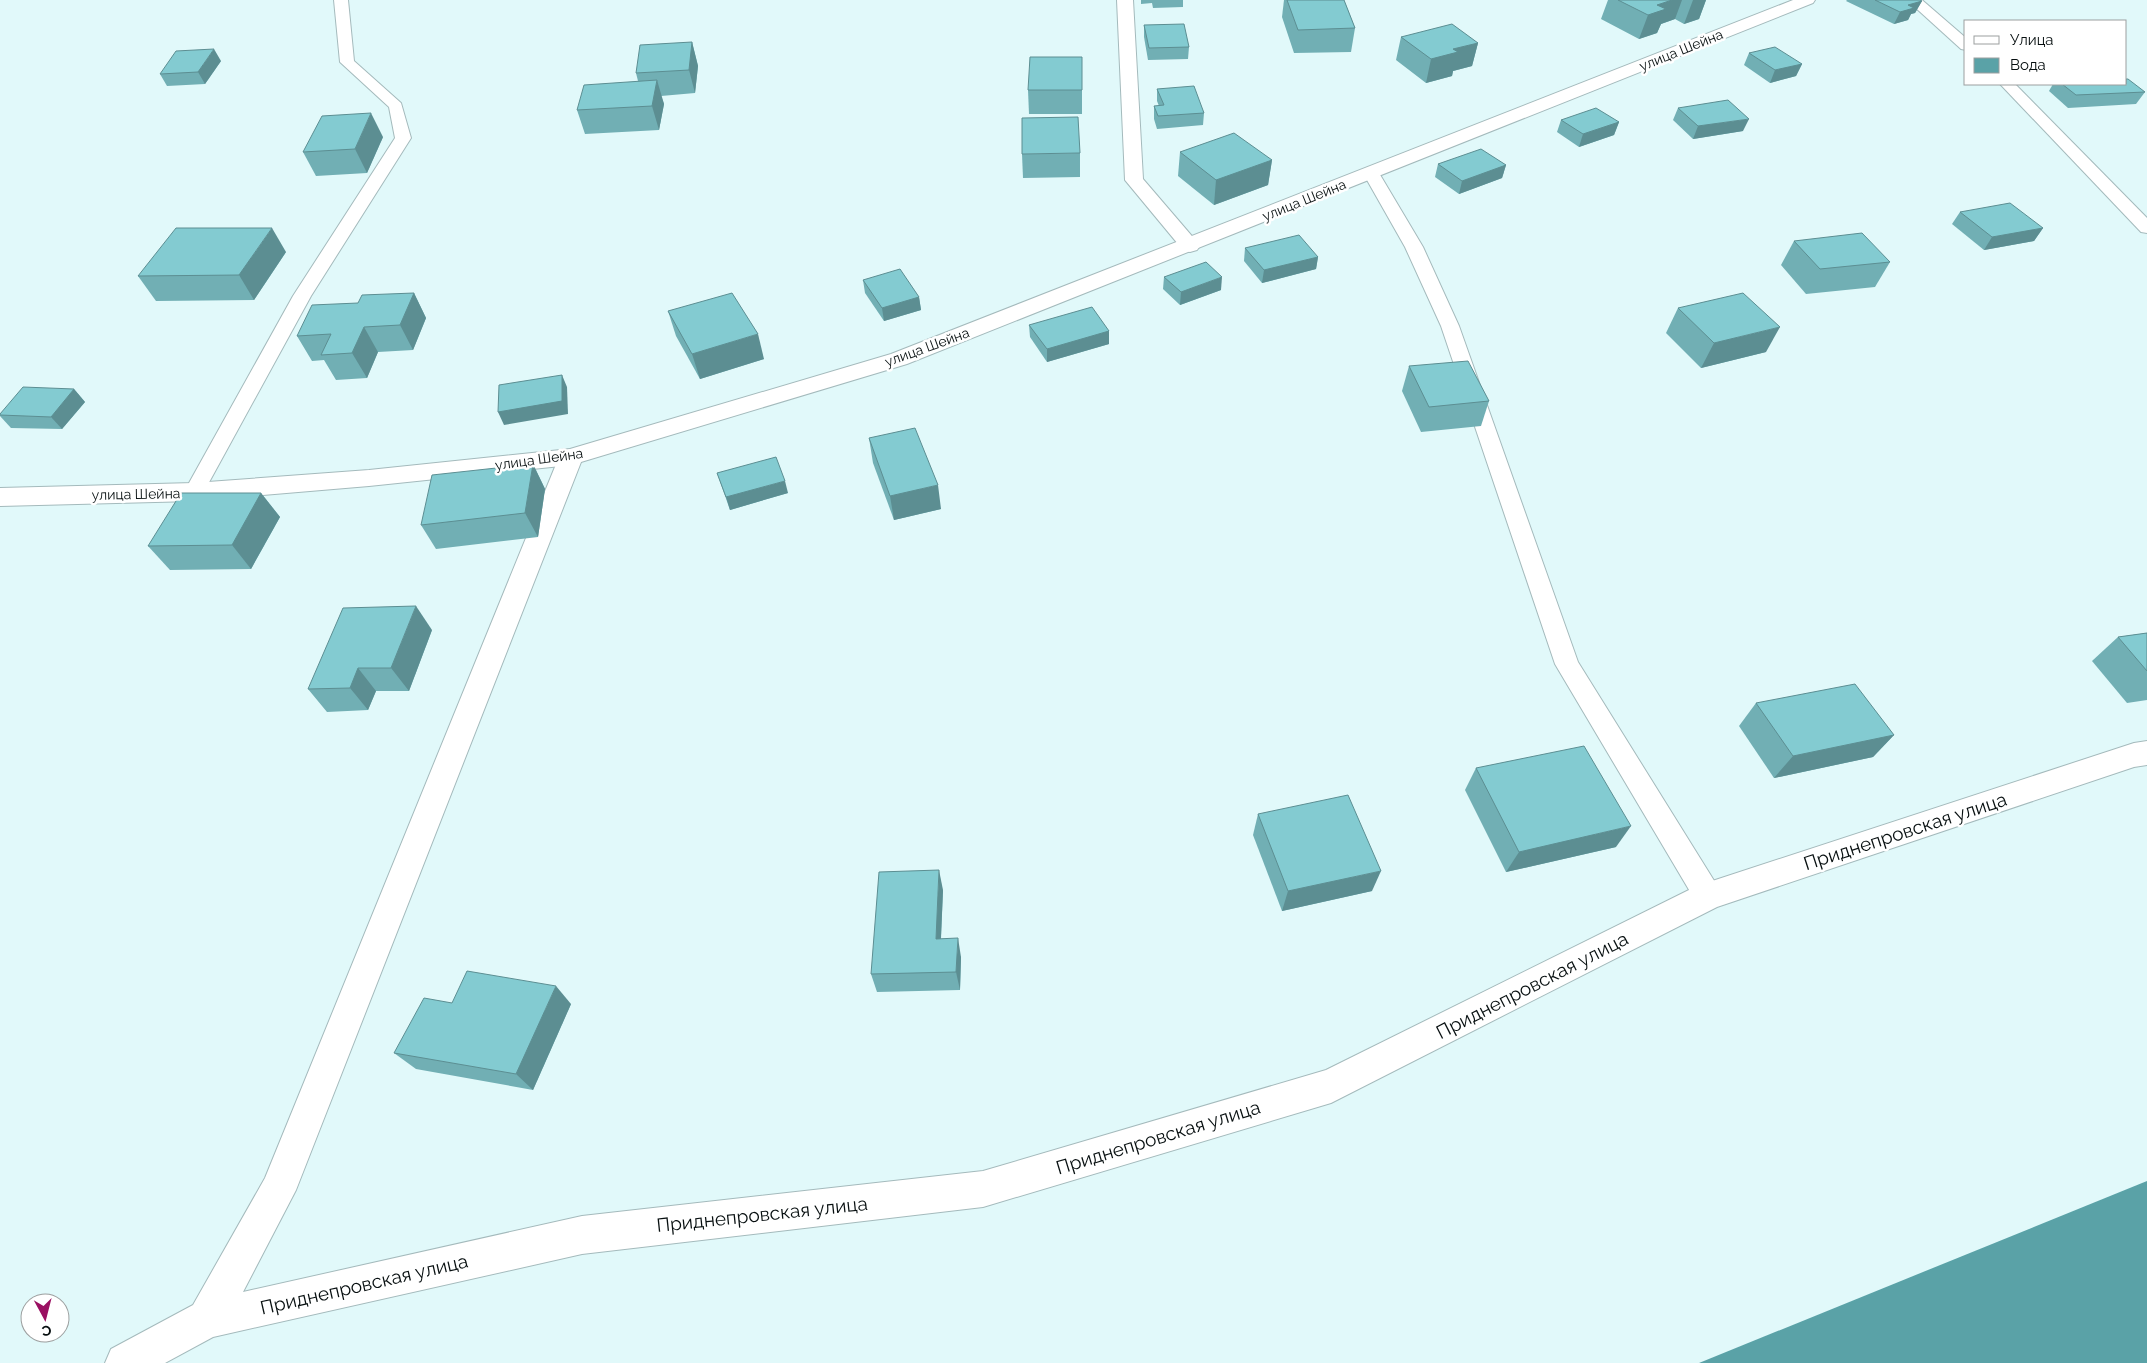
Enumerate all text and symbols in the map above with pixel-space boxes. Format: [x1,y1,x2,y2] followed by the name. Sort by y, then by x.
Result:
[1964,20,2127,85] legend
[1637,26,1725,74] street label: улица Шейна
[2010,31,2054,49] text: Улица
[2010,56,2046,74] text: Вода
[1260,176,1348,224] street label: улица Шейна
[883,324,971,370] street label: улица Шейна
[494,445,584,473] street label: улица Шейна
[91,485,181,503] street label: улица Шейна
[1801,788,2009,874] street label: Приднепровская улица
[1432,927,1632,1043] street label: Приднепровская улица
[1053,1095,1263,1179] street label: Приднепровская улица
[655,1192,869,1236] street label: Приднепровская улица
[258,1249,470,1319] street label: Приднепровская улица
[20,1293,70,1343] north arrow
[40,1322,52,1339] text: С

